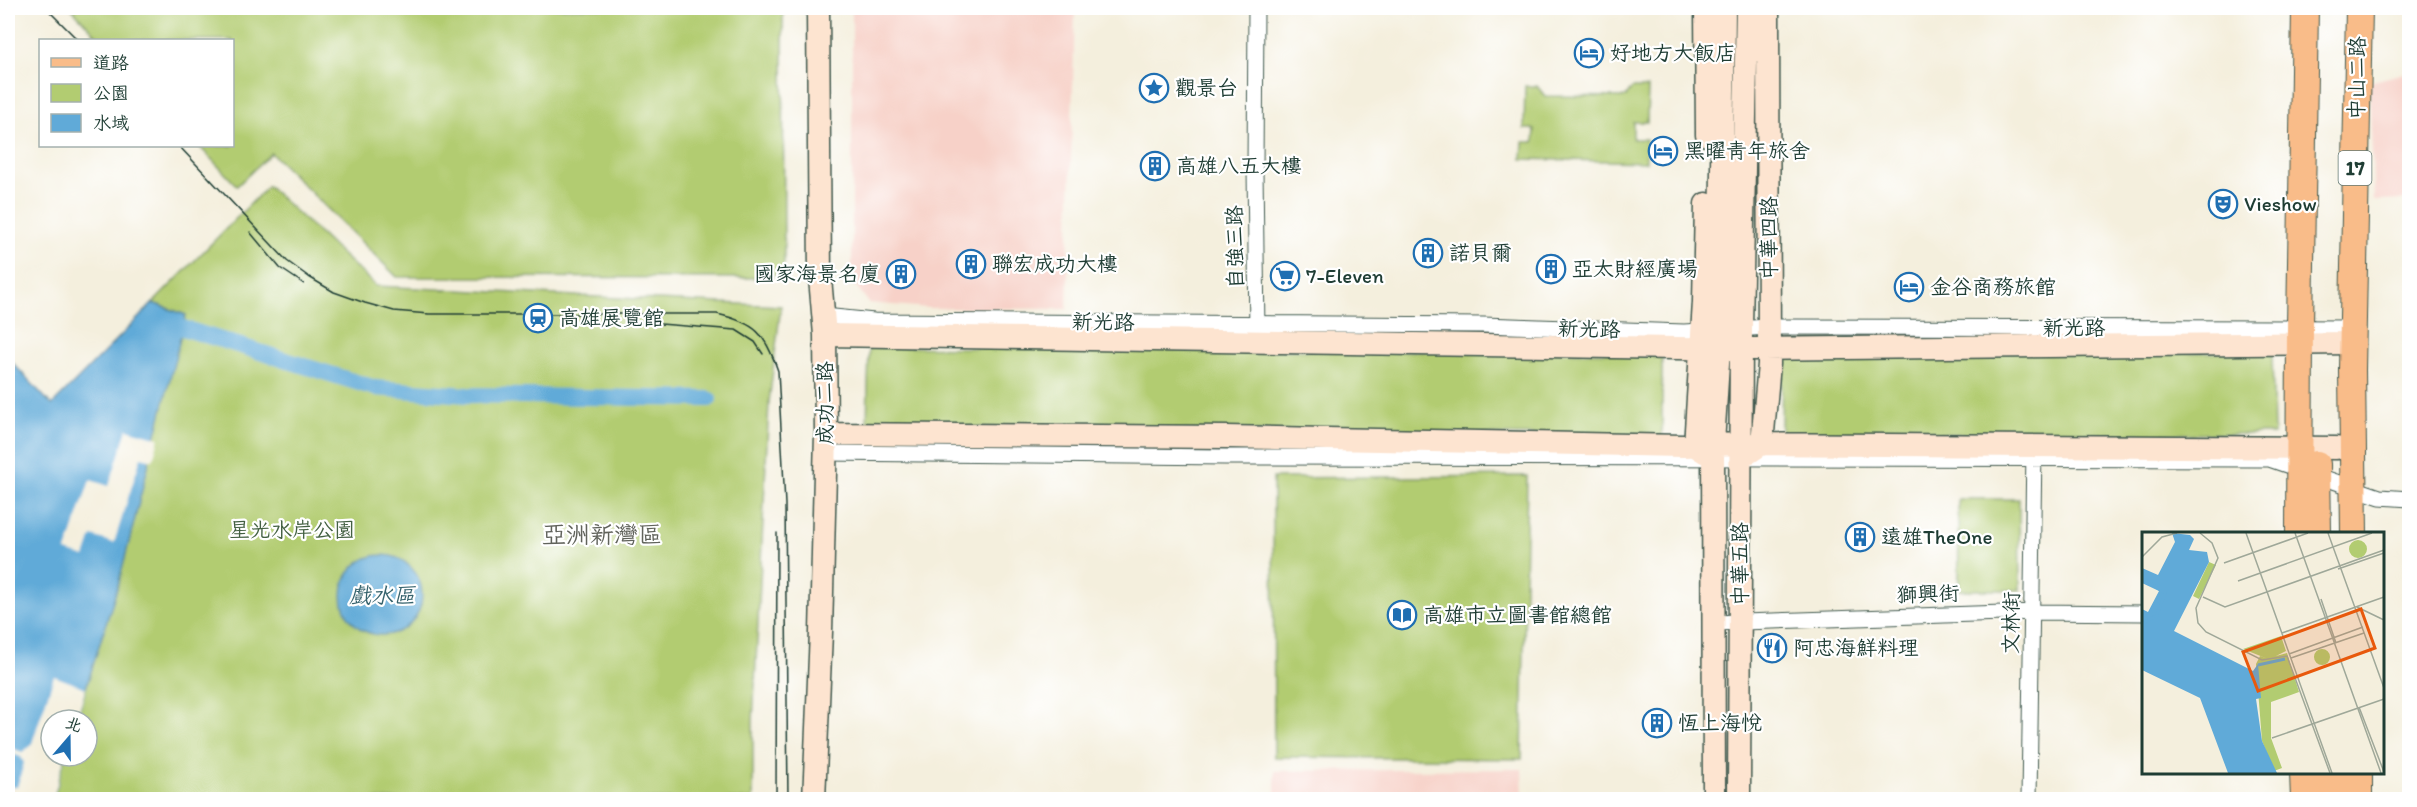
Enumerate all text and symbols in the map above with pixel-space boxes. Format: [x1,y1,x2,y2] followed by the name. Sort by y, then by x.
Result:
[2343,36,2370,120] street label: 中山二路
[1573,37,1605,69] hotel icon: 好地方大飯店
[39,39,234,147] legend
[1610,40,1736,65] place label: 好地方大飯店
[93,52,129,74] text: 道路
[1138,72,1170,104] place icon: 觀景台
[1175,75,1238,100] place label: 觀景台
[93,82,129,104] text: 公園
[93,112,129,134] text: 水域
[1647,135,1679,167] hotel icon: 黑曜青年旅舍
[1684,138,1810,163] place label: 黑曜青年旅舍
[1139,150,1171,182] building icon: 高雄八五大樓
[2338,151,2372,185] road number: 17
[1176,153,1302,178] place label: 高雄八五大樓
[2207,188,2239,220] theatre icon: Vieshow
[2244,191,2317,216] place label: Vieshow
[1756,196,1781,280] street label: 中華四路
[1221,205,1248,289] street label: 自強三路
[1412,237,1444,269] building icon: 諾貝爾
[1449,240,1512,265] place label: 諾貝爾
[955,248,987,280] building icon: 聯宏成功大樓
[992,251,1118,276] place label: 聯宏成功大樓
[1535,253,1567,285] building icon: 亞太財經廣場
[1572,256,1698,281] place label: 亞太財經廣場
[885,258,917,290] building icon: 國家海景名廈
[1269,260,1301,292] supermarket icon: 7-Eleven
[754,261,880,286] place label: 國家海景名廈
[1306,263,1384,288] place label: 7-Eleven
[1893,271,1925,303] hotel icon: 金谷商務旅館
[1930,274,2056,299] place label: 金谷商務旅館
[522,302,554,334] station icon: 高雄展覽館
[559,305,664,330] place label: 高雄展覽館
[1071,308,1135,335] street label: 新光路
[1557,315,1621,342] street label: 新光路
[2043,315,2106,340] street label: 新光路
[812,361,837,445] street label: 成功二路
[229,517,355,542] park label: 星光水岸公園
[542,520,662,549] district label: 亞洲新灣區
[1844,521,1876,553] building icon: 遠雄TheOne
[1727,522,1752,606] street label: 中華五路
[1881,524,1993,549] place label: 遠雄TheOne
[2142,532,2384,774] inset map
[1896,580,1960,607] street label: 獅興街
[349,582,417,609] water label: 戲水區
[1997,591,2024,655] street label: 文林街
[1386,599,1418,631] library icon: 高雄市立圖書館總館
[1423,602,1612,627] place label: 高雄市立圖書館總館
[1756,632,1788,664] restaurant icon: 阿忠海鮮料理
[1793,635,1919,660] place label: 阿忠海鮮料理
[1641,707,1673,739] building icon: 恆上海悅
[39,708,99,768] north arrow
[1678,710,1762,735] place label: 恆上海悅
[63,713,85,736] text: 北

